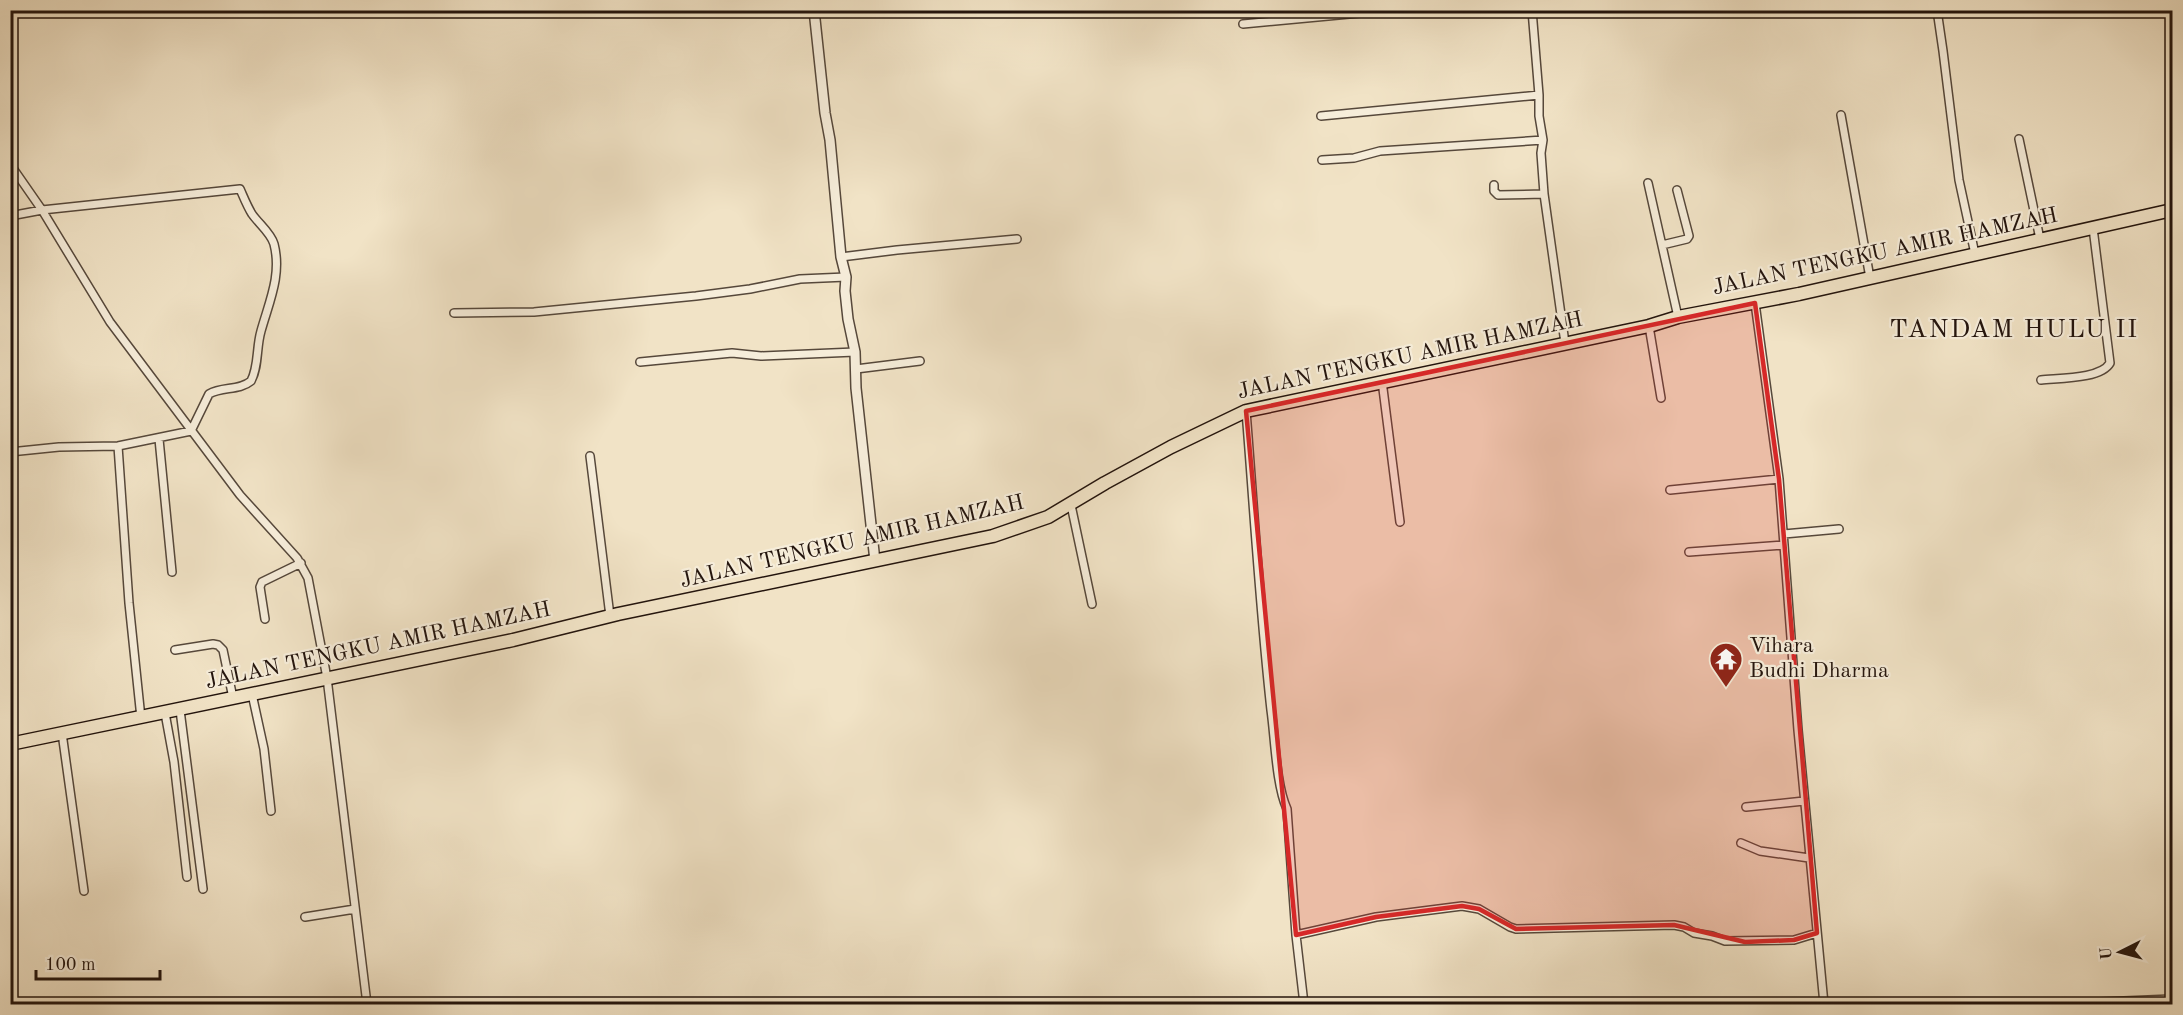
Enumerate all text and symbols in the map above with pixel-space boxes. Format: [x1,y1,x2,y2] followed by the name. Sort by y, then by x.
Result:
[1710,205,2060,299] street label: JALAN TENGKU AMIR HAMZAH
[1235,309,1585,403] street label: JALAN TENGKU AMIR HAMZAH
[1889,317,2139,343] district label: TANDAM HULU II
[678,492,1026,592] street label: JALAN TENGKU AMIR HAMZAH
[203,599,553,693] street label: JALAN TENGKU AMIR HAMZAH
[1749,635,1889,682] place label: Vihara Budhi Dharma
[1708,641,1744,688] temple icon: Vihara Budhi Dharma
[2090,922,2150,982] north arrow
[36,943,160,981] scale bar
[2098,946,2116,961] text: U
[45,956,96,974] text: 100 m

